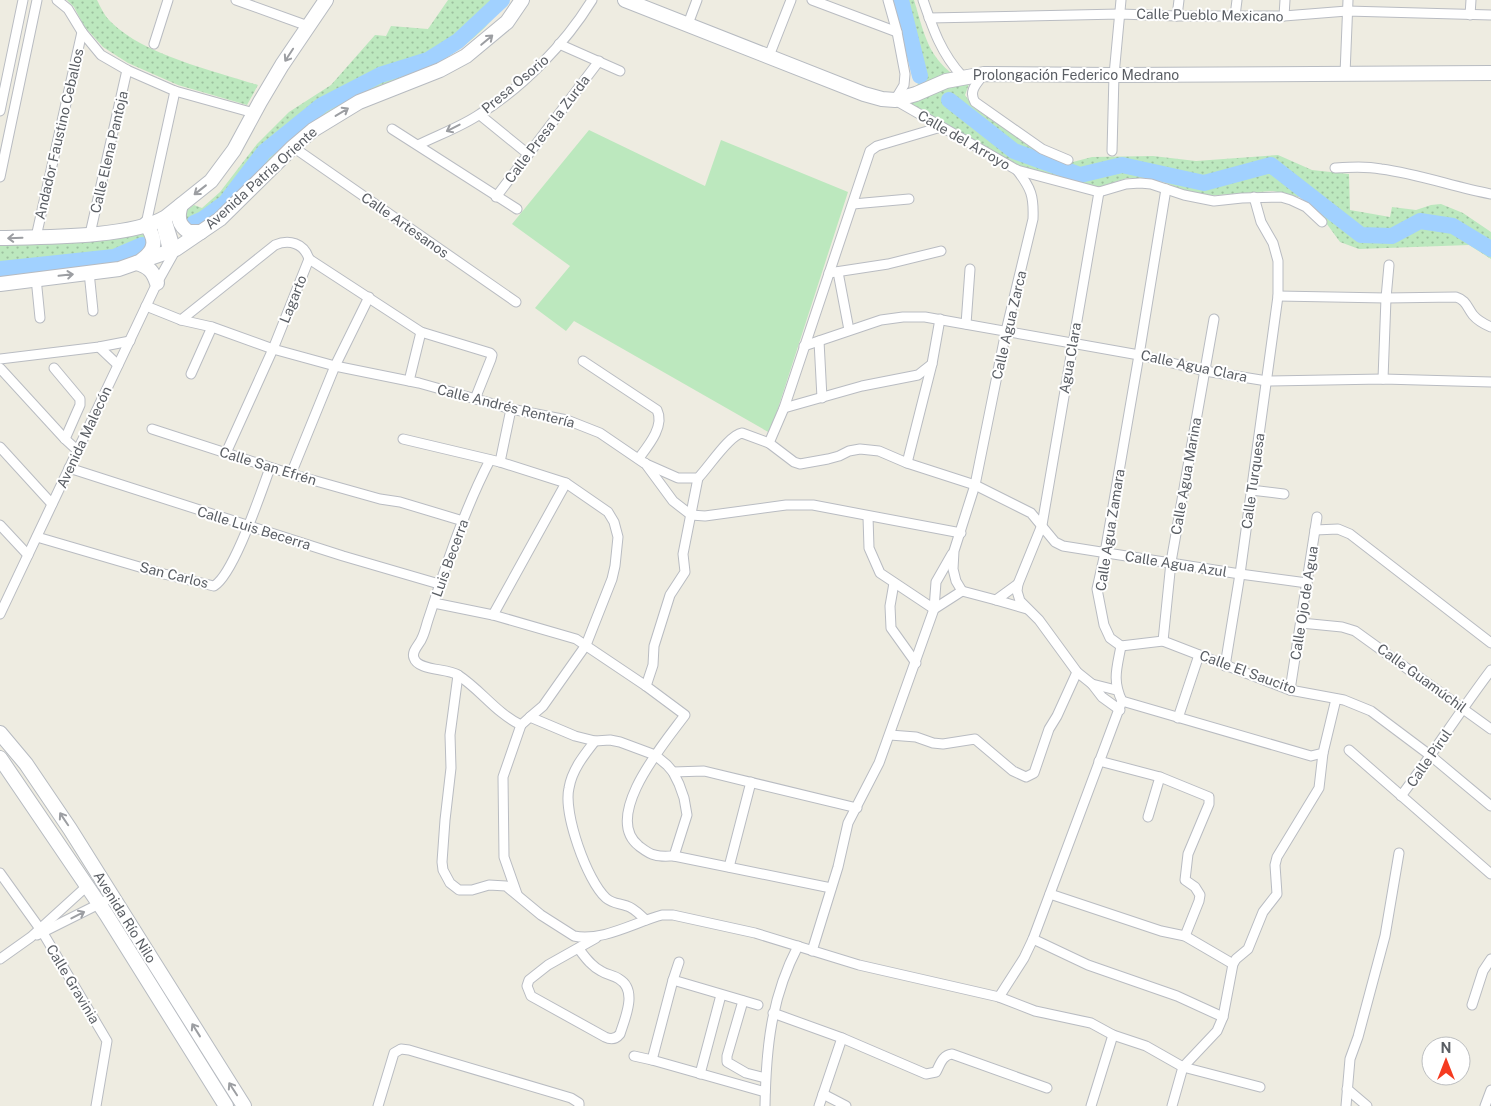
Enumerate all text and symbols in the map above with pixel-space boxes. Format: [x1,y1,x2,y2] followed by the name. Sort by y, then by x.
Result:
[1136,6,1284,24] street label: Calle Pueblo Mexicano
[480,34,493,45] one-way arrow
[32,47,86,221] street label: Andador Faustino Ceballos
[283,47,293,61] one-way arrow
[478,51,552,117] street label: Presa Osorio
[973,67,1179,83] street label: Prolongación Federico Medrano
[501,72,593,186] street label: Calle Presa la Zurda
[87,89,131,215] street label: Calle Elena Pantoja
[335,107,349,117] one-way arrow
[915,107,1013,173] street label: Calle del Arroyo
[202,124,320,232] street label: Avenida Patria Oriente
[446,124,461,133] one-way arrow
[194,184,207,195] one-way arrow
[358,189,452,261] street label: Calle Artesanos
[7,233,23,243] one-way arrow
[989,269,1029,381] street label: Calle Agua Zarca
[57,270,73,280] one-way arrow
[276,273,310,325] street label: Lagarto
[1056,321,1084,395] street label: Agua Clara
[1139,347,1249,385] street label: Calle Agua Clara
[435,381,577,431] street label: Calle Andrés Rentería
[53,384,115,490] street label: Avenida Malecón
[1168,416,1204,536] street label: Calle Agua Marina
[1238,432,1268,530] street label: Calle Turquesa
[218,444,318,488] street label: Calle San Efrén
[1092,468,1128,592] street label: Calle Agua Zamara
[195,503,313,553] street label: Calle Luis Becerra
[429,517,471,599] street label: Luis Becerra
[1287,545,1321,661] street label: Calle Ojo de Agua
[1124,548,1228,580] street label: Calle Agua Azul
[138,559,210,591] street label: San Carlos
[1374,640,1470,716] street label: Calle Guamúchil
[1197,647,1299,697] street label: Calle El Saucito
[1403,726,1455,790] street label: Calle Pirul
[59,813,69,827] one-way arrow
[90,868,160,966] street label: Avenida Río Nilo
[70,910,85,919] one-way arrow
[43,942,103,1026] street label: Calle Gravinia
[191,1023,201,1037] one-way arrow
[1421,1036,1471,1086] north arrow
[1441,1040,1451,1056] text: N
[228,1082,238,1096] one-way arrow

